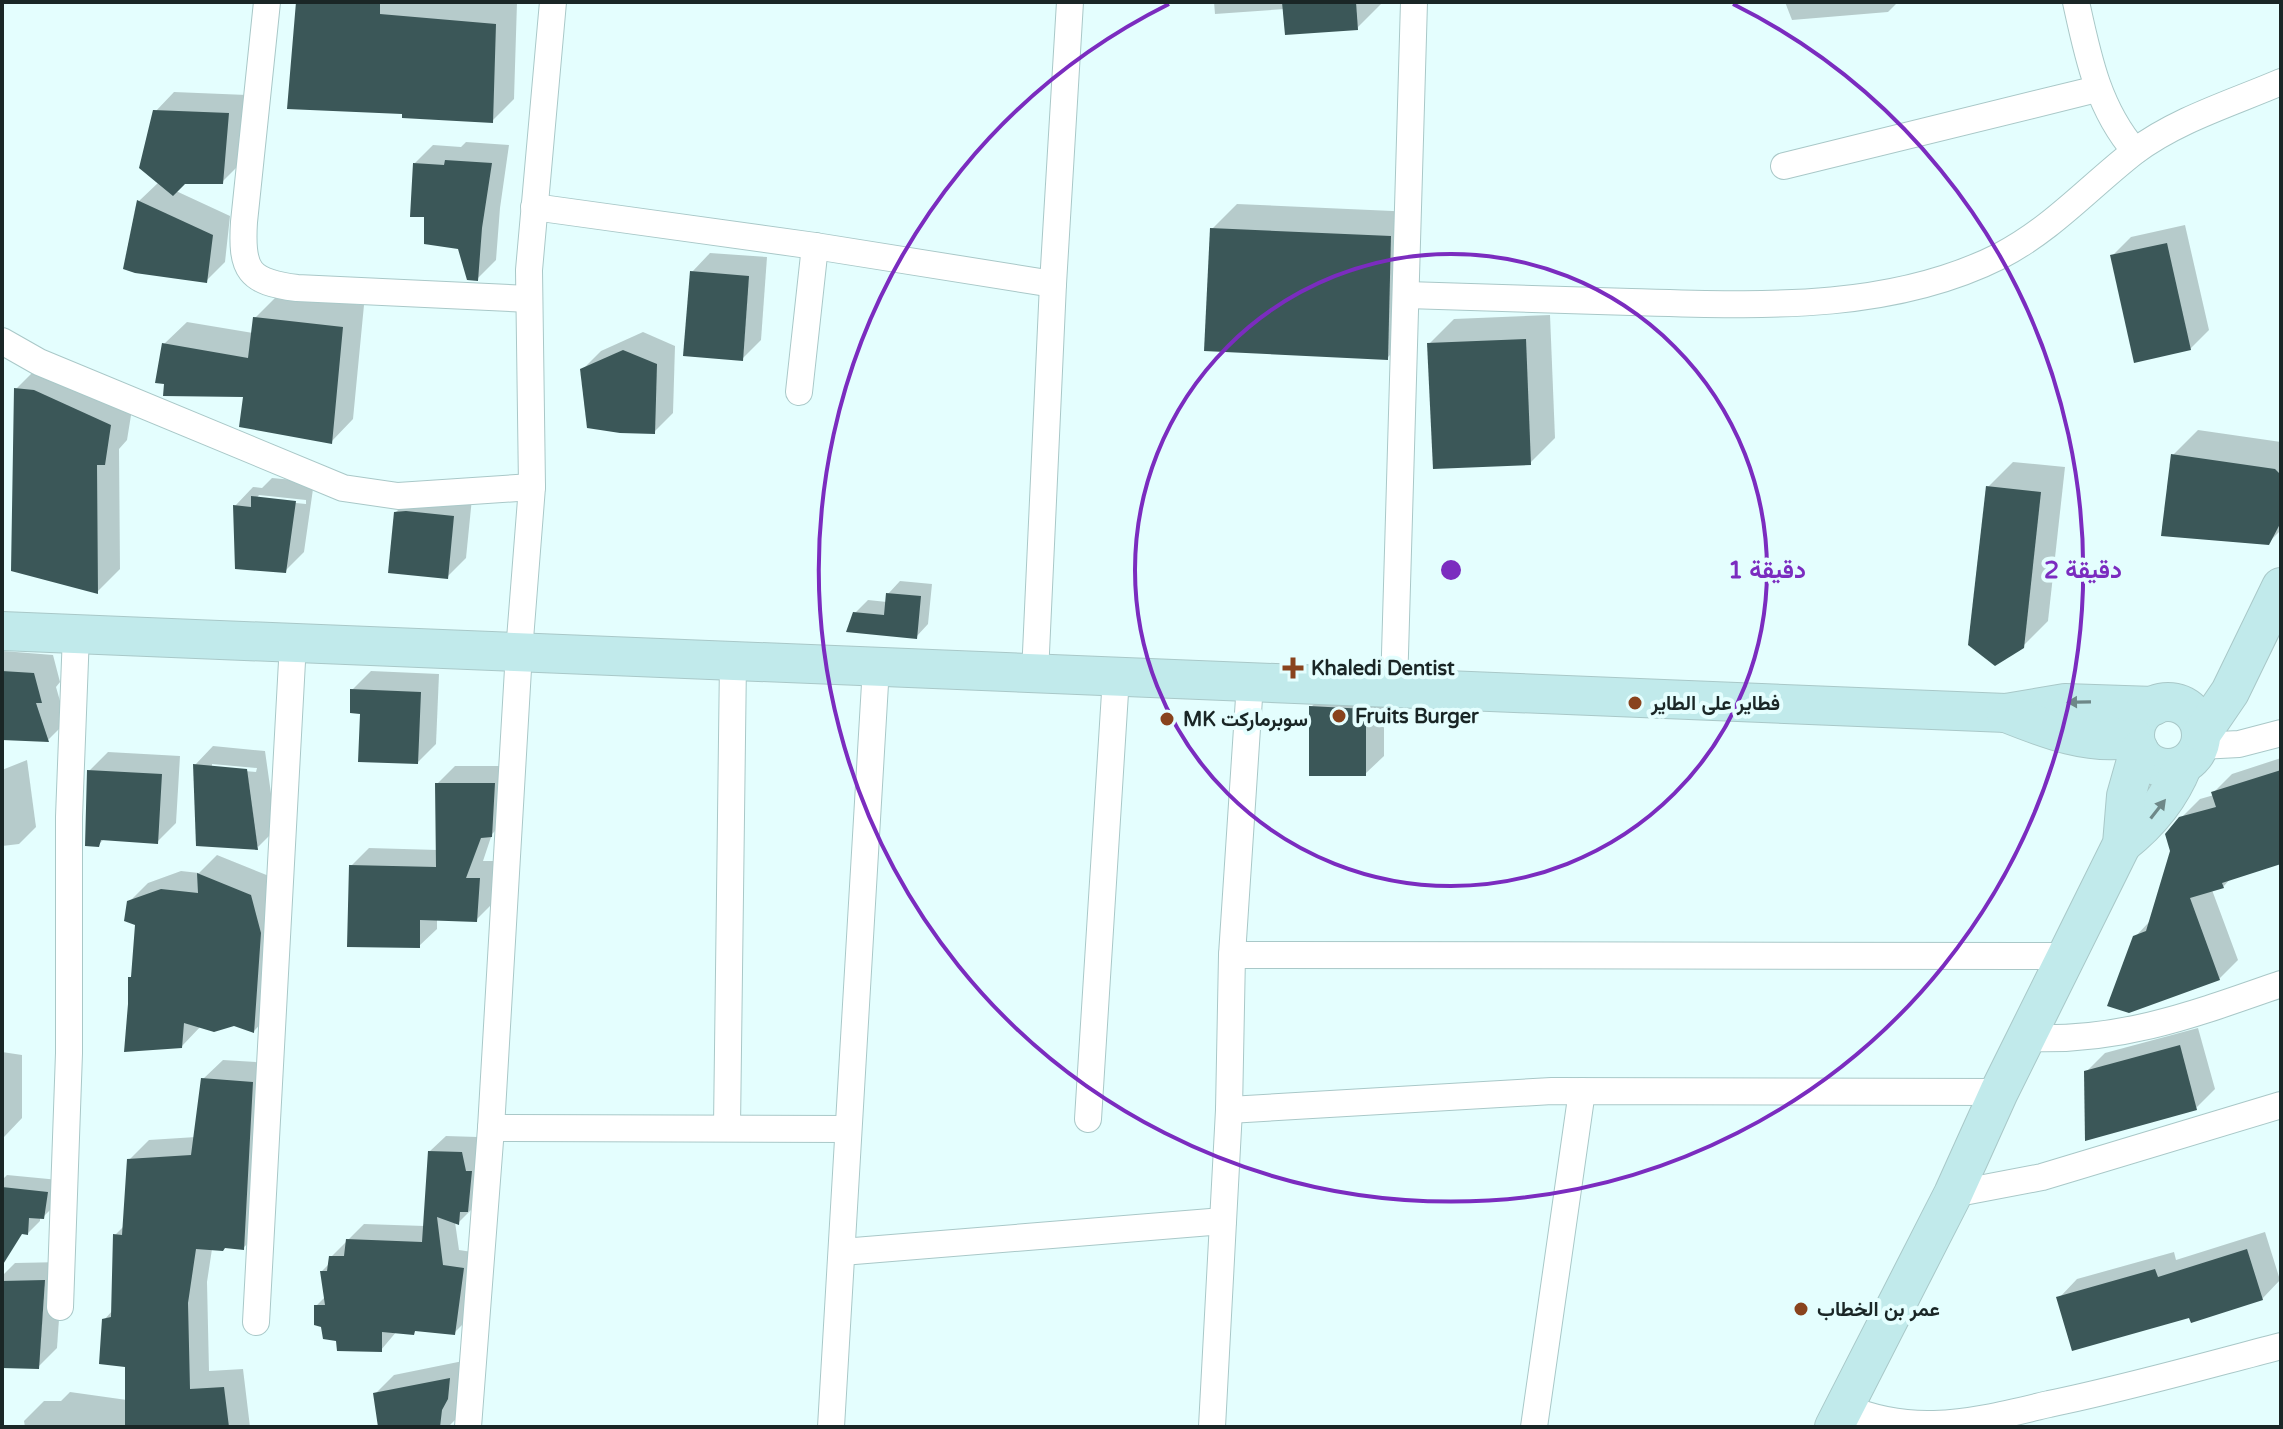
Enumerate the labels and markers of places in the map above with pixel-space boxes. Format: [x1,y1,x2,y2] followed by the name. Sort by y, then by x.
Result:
[1437,556,1465,584] centre of rings
[1282,657,1304,679] marker: Khaledi Dentist
[1311,657,1455,681] place label: Khaledi Dentist
[1650,692,1780,716] place label: فطاير على الطاير
[1626,694,1644,712] marker: فطاير على الطاير
[1355,705,1479,729] place label: Fruits Burger
[1330,707,1348,725] marker: Fruits Burger
[1183,708,1308,732] place label: MK سوبرماركت
[1158,710,1176,728] marker: MK سوبرماركت
[1817,1298,1940,1322] place label: عمر بن الخطاب
[1792,1300,1810,1318] marker: عمر بن الخطاب

